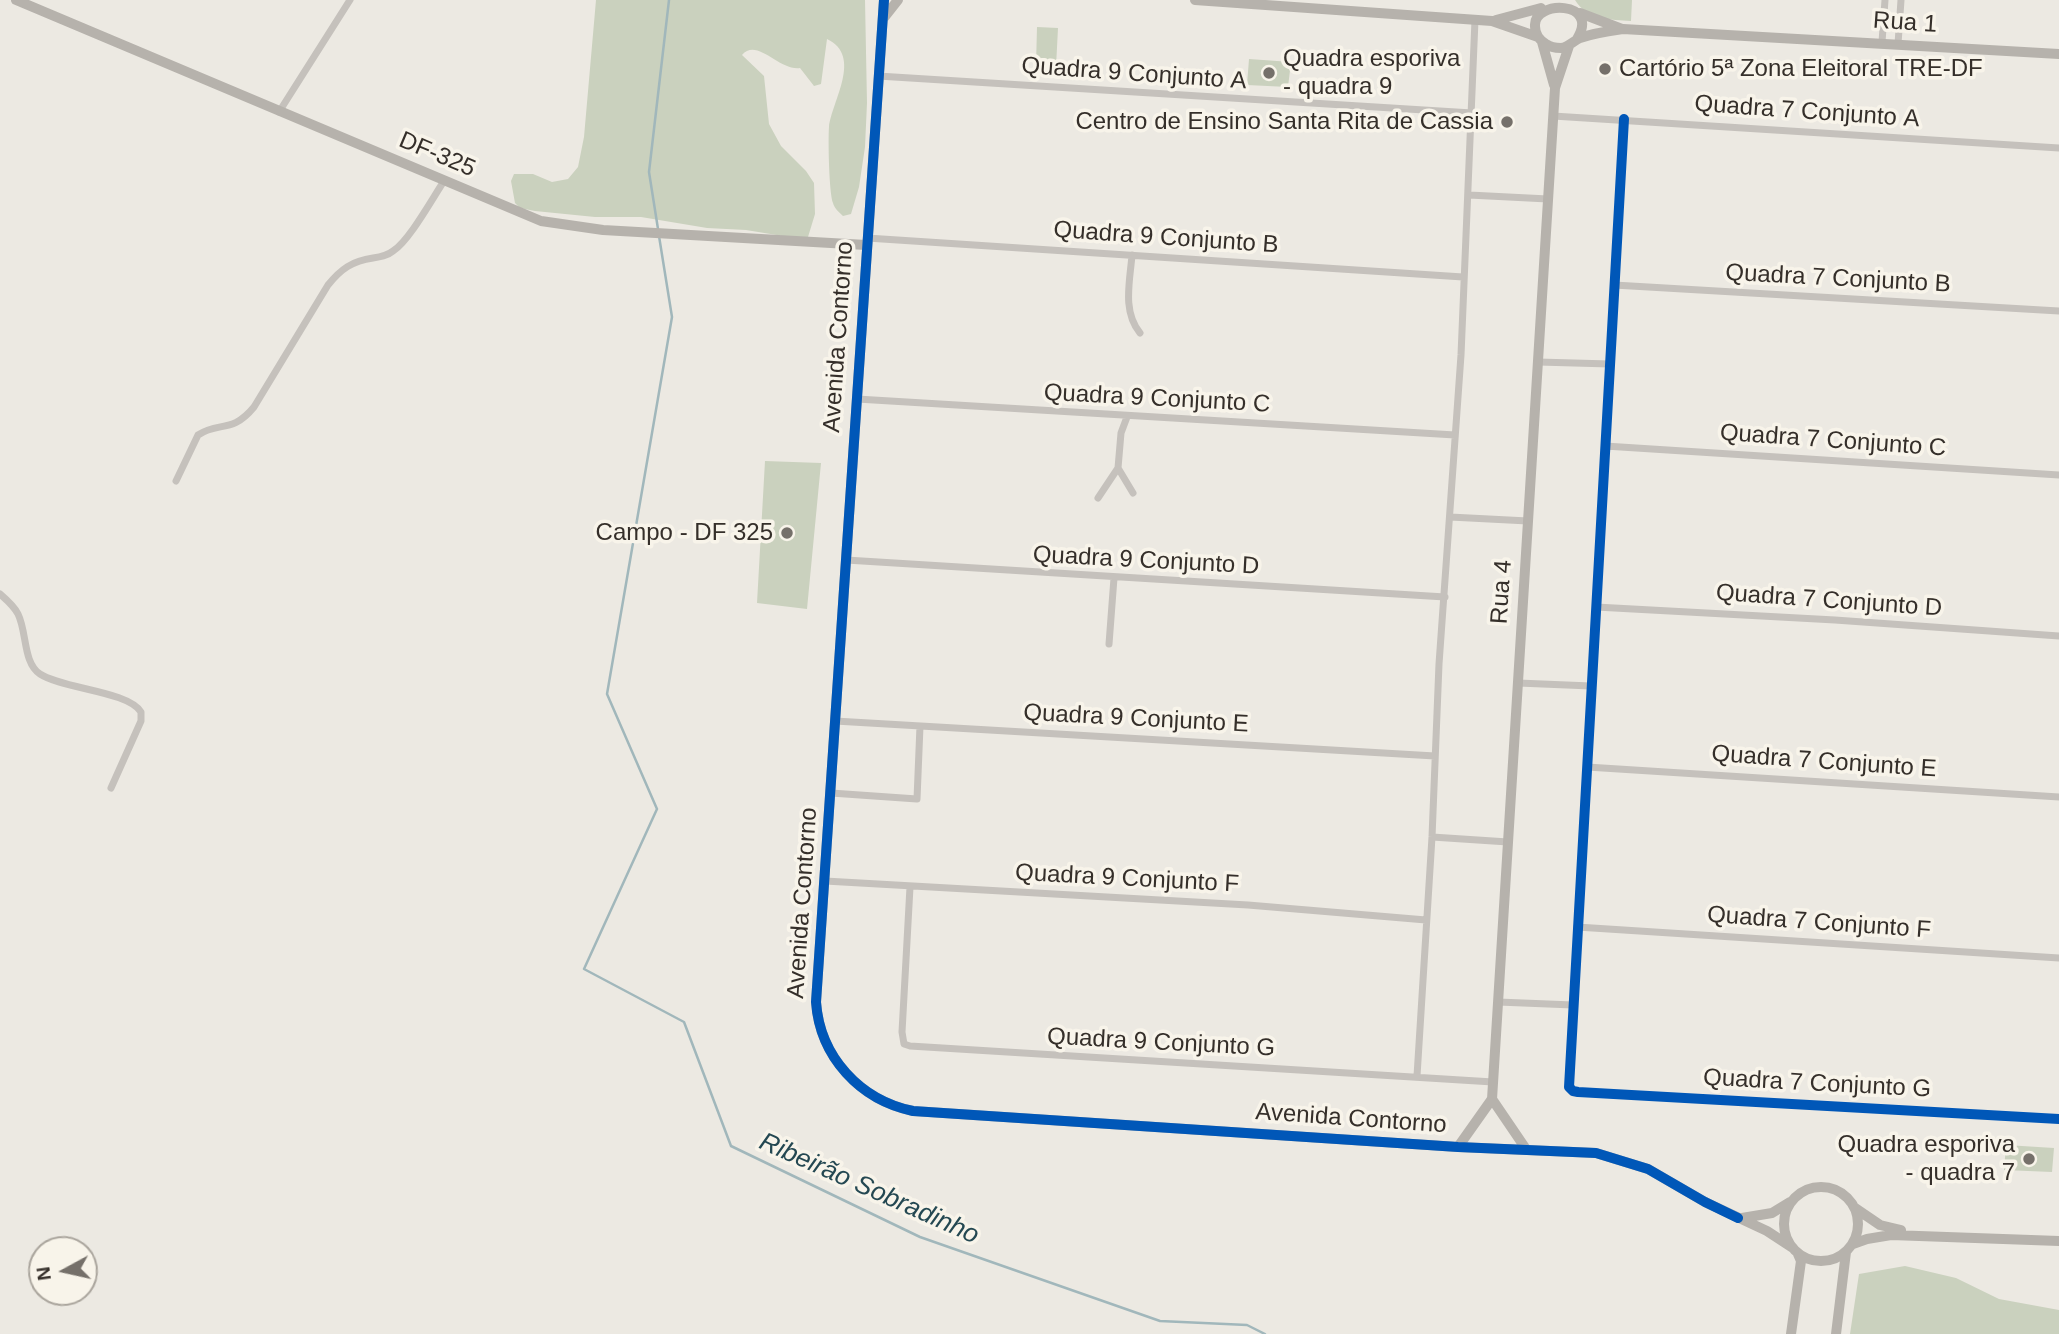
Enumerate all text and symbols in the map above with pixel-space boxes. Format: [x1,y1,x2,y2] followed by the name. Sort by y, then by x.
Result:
[1872,6,1938,40] street label: Rua 1
[1283,45,1460,101] place label: Quadra esporiva - quadra 9
[1021,52,1247,96] street label: Quadra 9 Conjunto A
[1619,55,1983,83] place label: Cartório 5ª Zona Eleitoral TRE-DF
[1597,61,1613,77] marker: Cartório 5ª Zona Eleitoral TRE-DF
[1261,65,1277,81] marker: Quadra esporiva - quadra 9
[1694,90,1920,134] street label: Quadra 7 Conjunto A
[1075,108,1493,136] place label: Centro de Ensino Santa Rita de Cassia
[1499,114,1515,130] marker: Centro de Ensino Santa Rita de Cassia
[395,126,479,184] street label: DF-325
[1053,216,1279,260] street label: Quadra 9 Conjunto B
[818,240,860,434] street label: Avenida Contorno
[1725,259,1951,299] street label: Quadra 7 Conjunto B
[1043,379,1271,419] street label: Quadra 9 Conjunto C
[1719,419,1947,463] street label: Quadra 7 Conjunto C
[596,519,773,547] place label: Campo - DF 325
[779,525,795,541] marker: Campo - DF 325
[1032,541,1260,581] street label: Quadra 9 Conjunto D
[1485,559,1519,625] street label: Rua 4
[1715,579,1943,623] street label: Quadra 7 Conjunto D
[1023,699,1249,739] street label: Quadra 9 Conjunto E
[1711,740,1937,784] street label: Quadra 7 Conjunto E
[782,806,824,1000] street label: Avenida Contorno
[1014,859,1240,899] street label: Quadra 9 Conjunto F
[1706,901,1932,945] street label: Quadra 7 Conjunto F
[1046,1023,1276,1063] street label: Quadra 9 Conjunto G
[1702,1064,1932,1104] street label: Quadra 7 Conjunto G
[1254,1098,1448,1140] street label: Avenida Contorno
[754,1127,984,1251] water label: Ribeirão Sobradinho
[1838,1131,2015,1187] place label: Quadra esporiva - quadra 7
[2021,1151,2037,1167] marker: Quadra esporiva - quadra 7
[28,1236,98,1306] north arrow
[32,1265,55,1282] text: N

